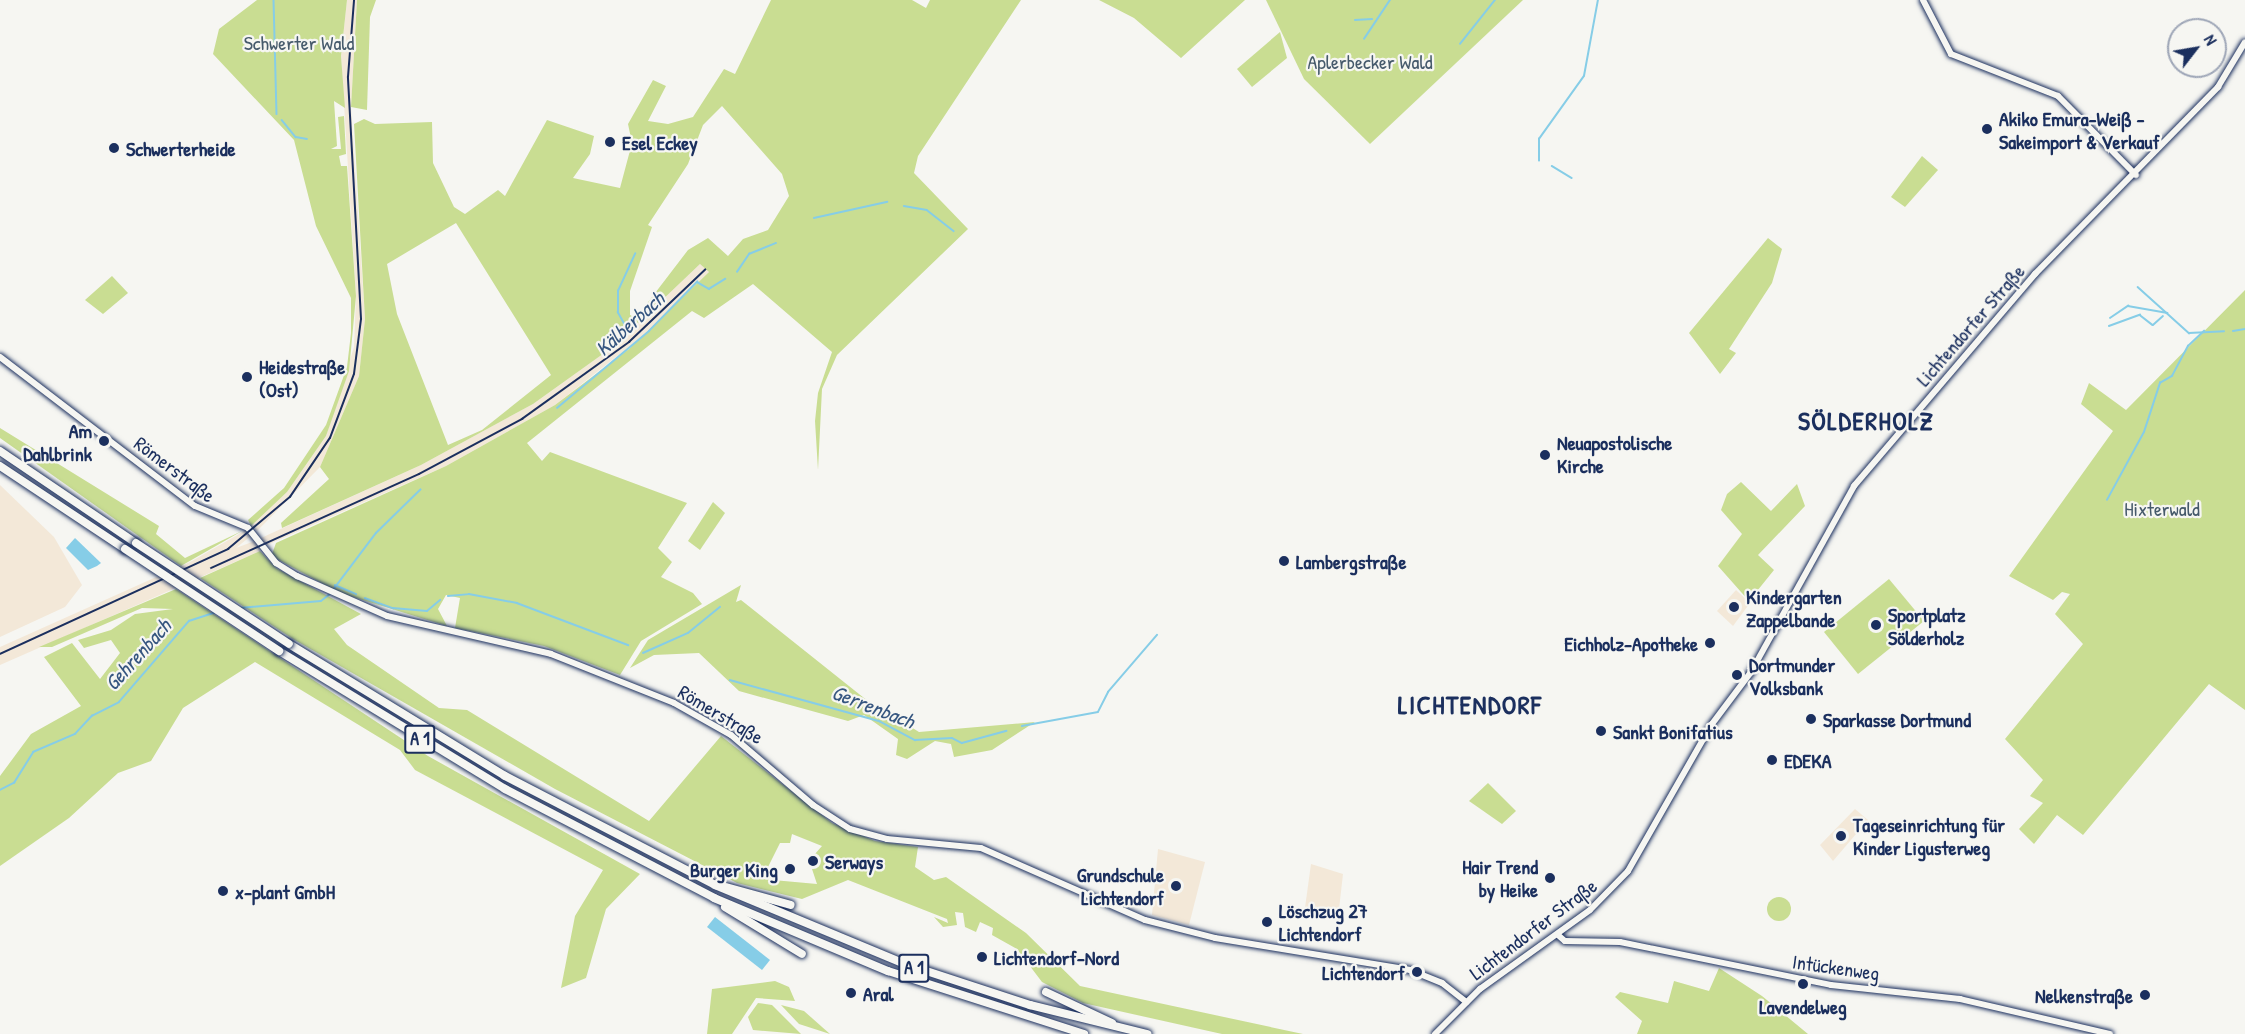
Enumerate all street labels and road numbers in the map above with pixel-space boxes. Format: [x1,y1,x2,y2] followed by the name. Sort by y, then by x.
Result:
[1911,259,2029,391] street label: Lichtendorfer Straße
[130,431,220,507] street label: Römerstraße
[674,679,768,749] street label: Römerstraße
[404,724,436,754] road number: A 1
[1465,873,1601,985] street label: Lichtendorfer Straße
[1791,949,1881,985] street label: Intückenweg
[898,953,930,983] road number: A 1

